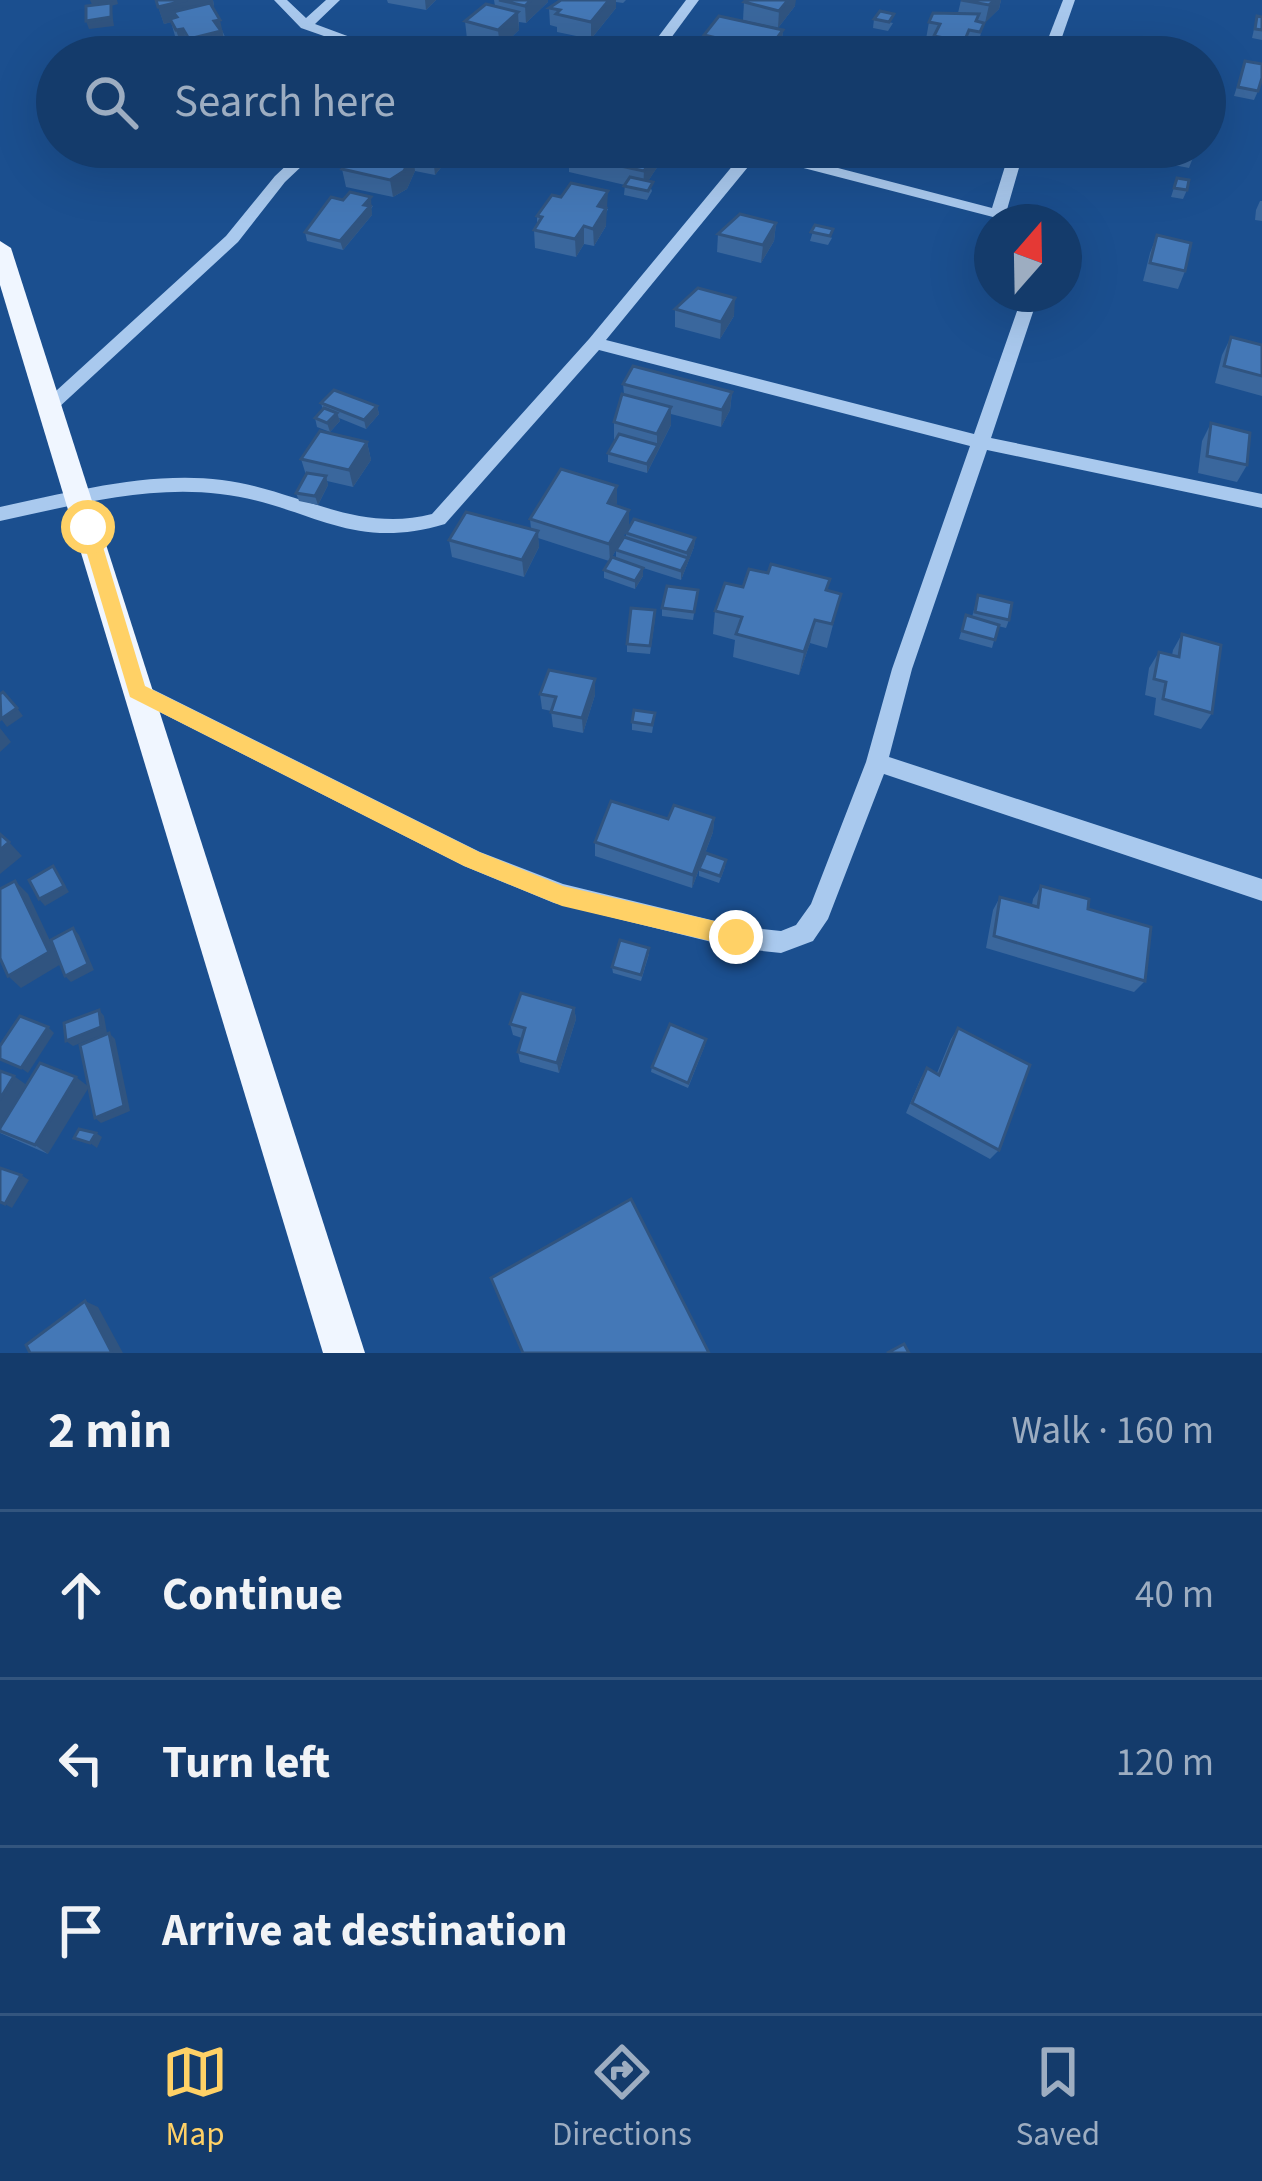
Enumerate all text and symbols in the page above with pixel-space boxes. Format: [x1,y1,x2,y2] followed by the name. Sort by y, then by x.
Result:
[36,36,1226,168] search box
[78,69,144,135] icon: search
[174,70,396,134] text: Search here
[974,204,1082,312] north arrow
[61,500,115,554] route start
[709,910,763,964] route end
[48,1395,172,1467] text: 2 min
[1011,1403,1214,1459] text: Walk · 160 m
[48,1562,114,1628] icon: ahead
[162,1563,343,1627] text: Continue
[1135,1567,1214,1623] text: 40 m
[48,1730,114,1796] icon: left
[162,1731,330,1795] text: Turn left
[1116,1735,1214,1791] text: 120 m
[48,1898,114,1964] icon: arrive
[162,1899,567,1963] text: Arrive at destination
[162,2039,228,2158] tab: Map
[552,2039,692,2158] tab: Directions
[1016,2039,1100,2158] tab: Saved

